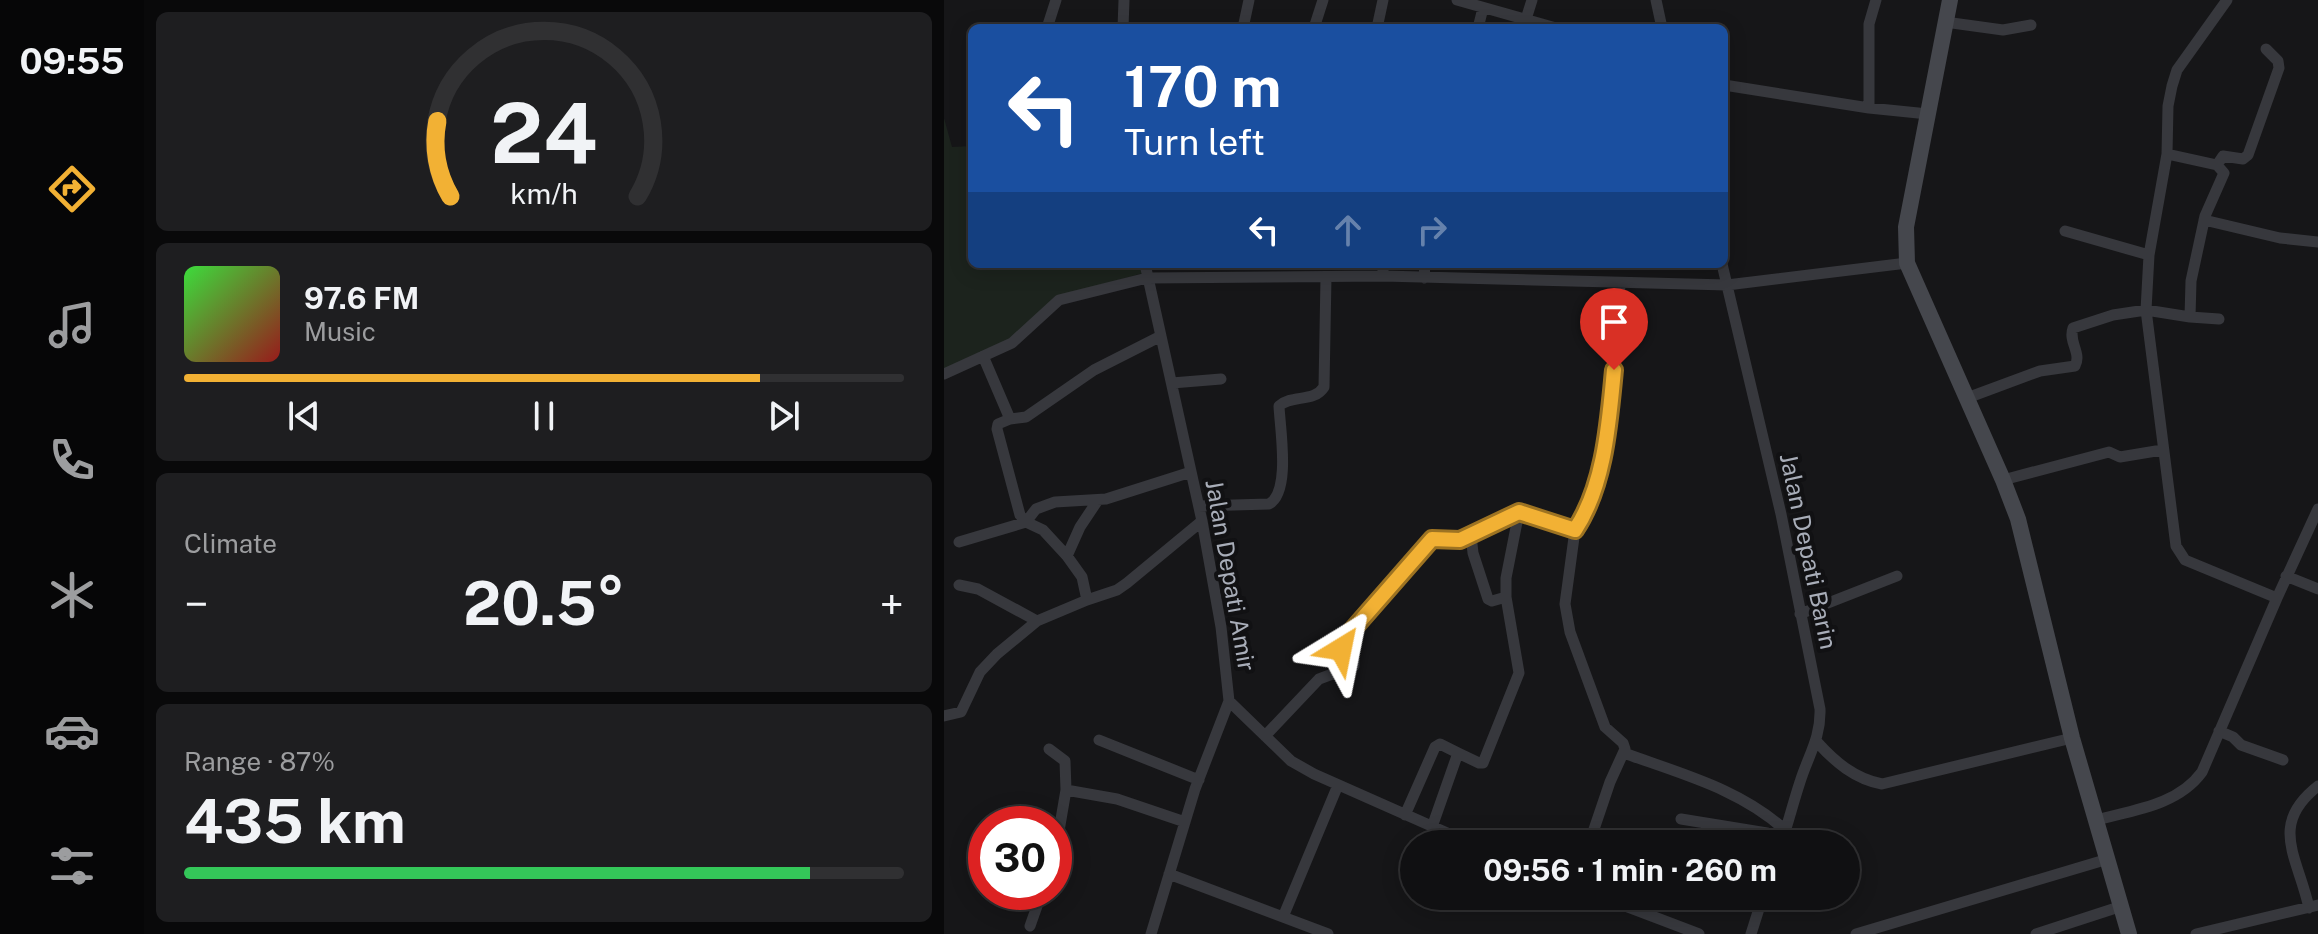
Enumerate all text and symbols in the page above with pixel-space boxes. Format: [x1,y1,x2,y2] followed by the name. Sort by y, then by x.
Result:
[19,40,125,82] text: 09:55
[1124,54,1281,120] text: 170 m
[992,56,1096,160] icon: left
[490,84,598,182] text: 24
[1124,121,1265,163] text: Turn left
[44,161,100,217] icon: directions
[510,177,578,210] text: km/h
[1242,208,1286,252] icon: left
[1326,208,1370,252] icon: ahead
[1410,208,1454,252] icon: right
[304,280,419,316] text: 97.6 FM
[1580,288,1648,370] pin
[44,297,100,353] icon: music
[1592,300,1636,344] icon: arrive
[304,316,376,347] text: Music
[282,394,326,438] icon: previous
[522,394,566,438] icon: pause
[762,394,806,438] icon: next
[44,432,100,488] icon: phone
[1775,450,1843,652] street label: Jalan Depati Barin
[1200,477,1262,673] street label: Jalan Depati Amir
[184,528,277,559] text: Climate
[44,567,100,623] icon: climate
[463,568,625,639] text: 20.5°
[184,578,208,630] text: −
[880,578,904,630] text: +
[1299,607,1383,691] position arrow
[44,703,100,759] icon: car
[184,746,335,777] text: Range · 87%
[184,786,406,857] text: 435 km
[968,806,1072,910] speed limit sign: 30
[44,838,100,894] icon: filters
[1483,852,1777,888] text: 09:56 · 1 min · 260 m

